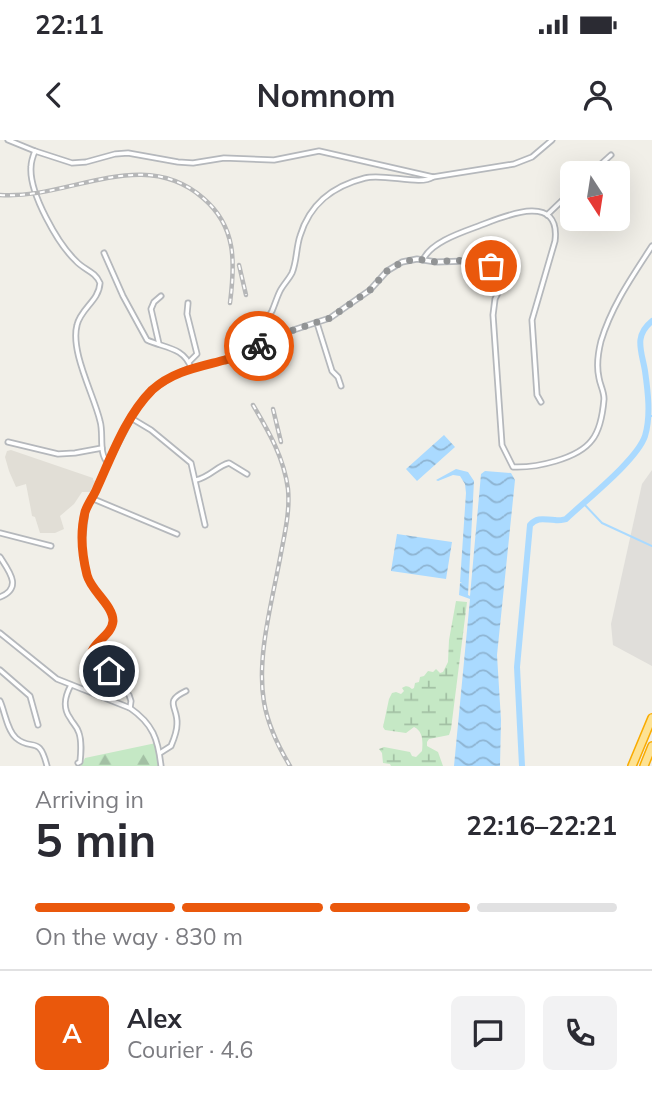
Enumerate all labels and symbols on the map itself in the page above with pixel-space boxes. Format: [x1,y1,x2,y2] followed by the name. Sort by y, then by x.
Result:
[560,161,630,231] north arrow
[461,236,521,296] pin
[224,311,294,381] courier
[79,641,139,701] pin

